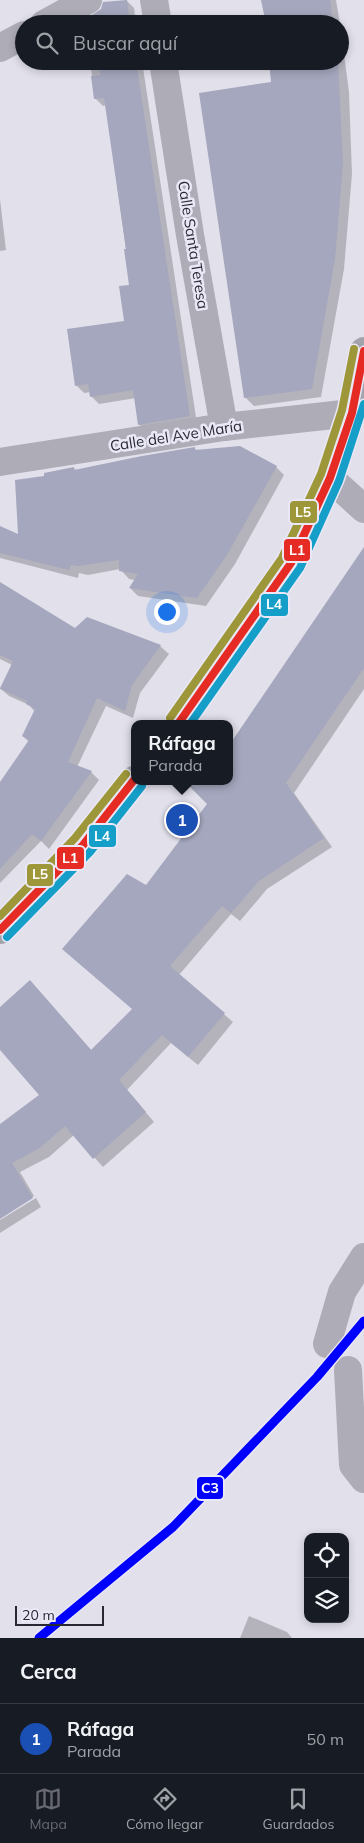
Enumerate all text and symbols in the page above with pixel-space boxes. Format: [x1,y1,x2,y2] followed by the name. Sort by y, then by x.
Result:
[15,15,349,70] search box
[33,29,61,57] icon: search
[73,31,177,55] text: Buscar aquí
[174,179,213,310] street label: Calle Santa Teresa
[109,416,243,455] street label: Calle del Ave María
[289,500,318,524] line badge: L5
[295,503,311,521] text: L5
[283,538,311,562] line badge: L1
[289,541,305,559] text: L1
[260,593,289,617] line badge: L4
[266,595,283,613] text: L4
[154,599,180,625] your location
[131,720,233,785] popup
[148,731,216,755] text: Ráfaga
[148,755,202,775] text: Parada
[166,801,198,839] pin: 1
[88,824,117,848] line badge: L4
[94,827,111,845] text: L4
[56,846,85,870] line badge: L1
[62,849,78,867] text: L1
[26,863,54,887] line badge: L5
[32,865,48,883] text: L5
[196,1476,224,1500] line badge: C3
[201,1479,219,1497] text: C3
[304,1533,349,1623] map controls
[304,1533,349,1578] button: locate
[304,1578,349,1623] button: layers
[15,1603,104,1626] scale bar
[22,1606,55,1624] text: 20 m
[20,1658,77,1684] text: Cerca
[67,1717,134,1741] text: Ráfaga
[31,1729,41,1749] text: 1
[307,1729,344,1749] text: 50 m
[67,1741,121,1761] text: Parada
[30,1785,67,1833] tab: Mapa
[126,1785,203,1833] tab: Cómo llegar
[263,1785,334,1833] tab: Guardados

